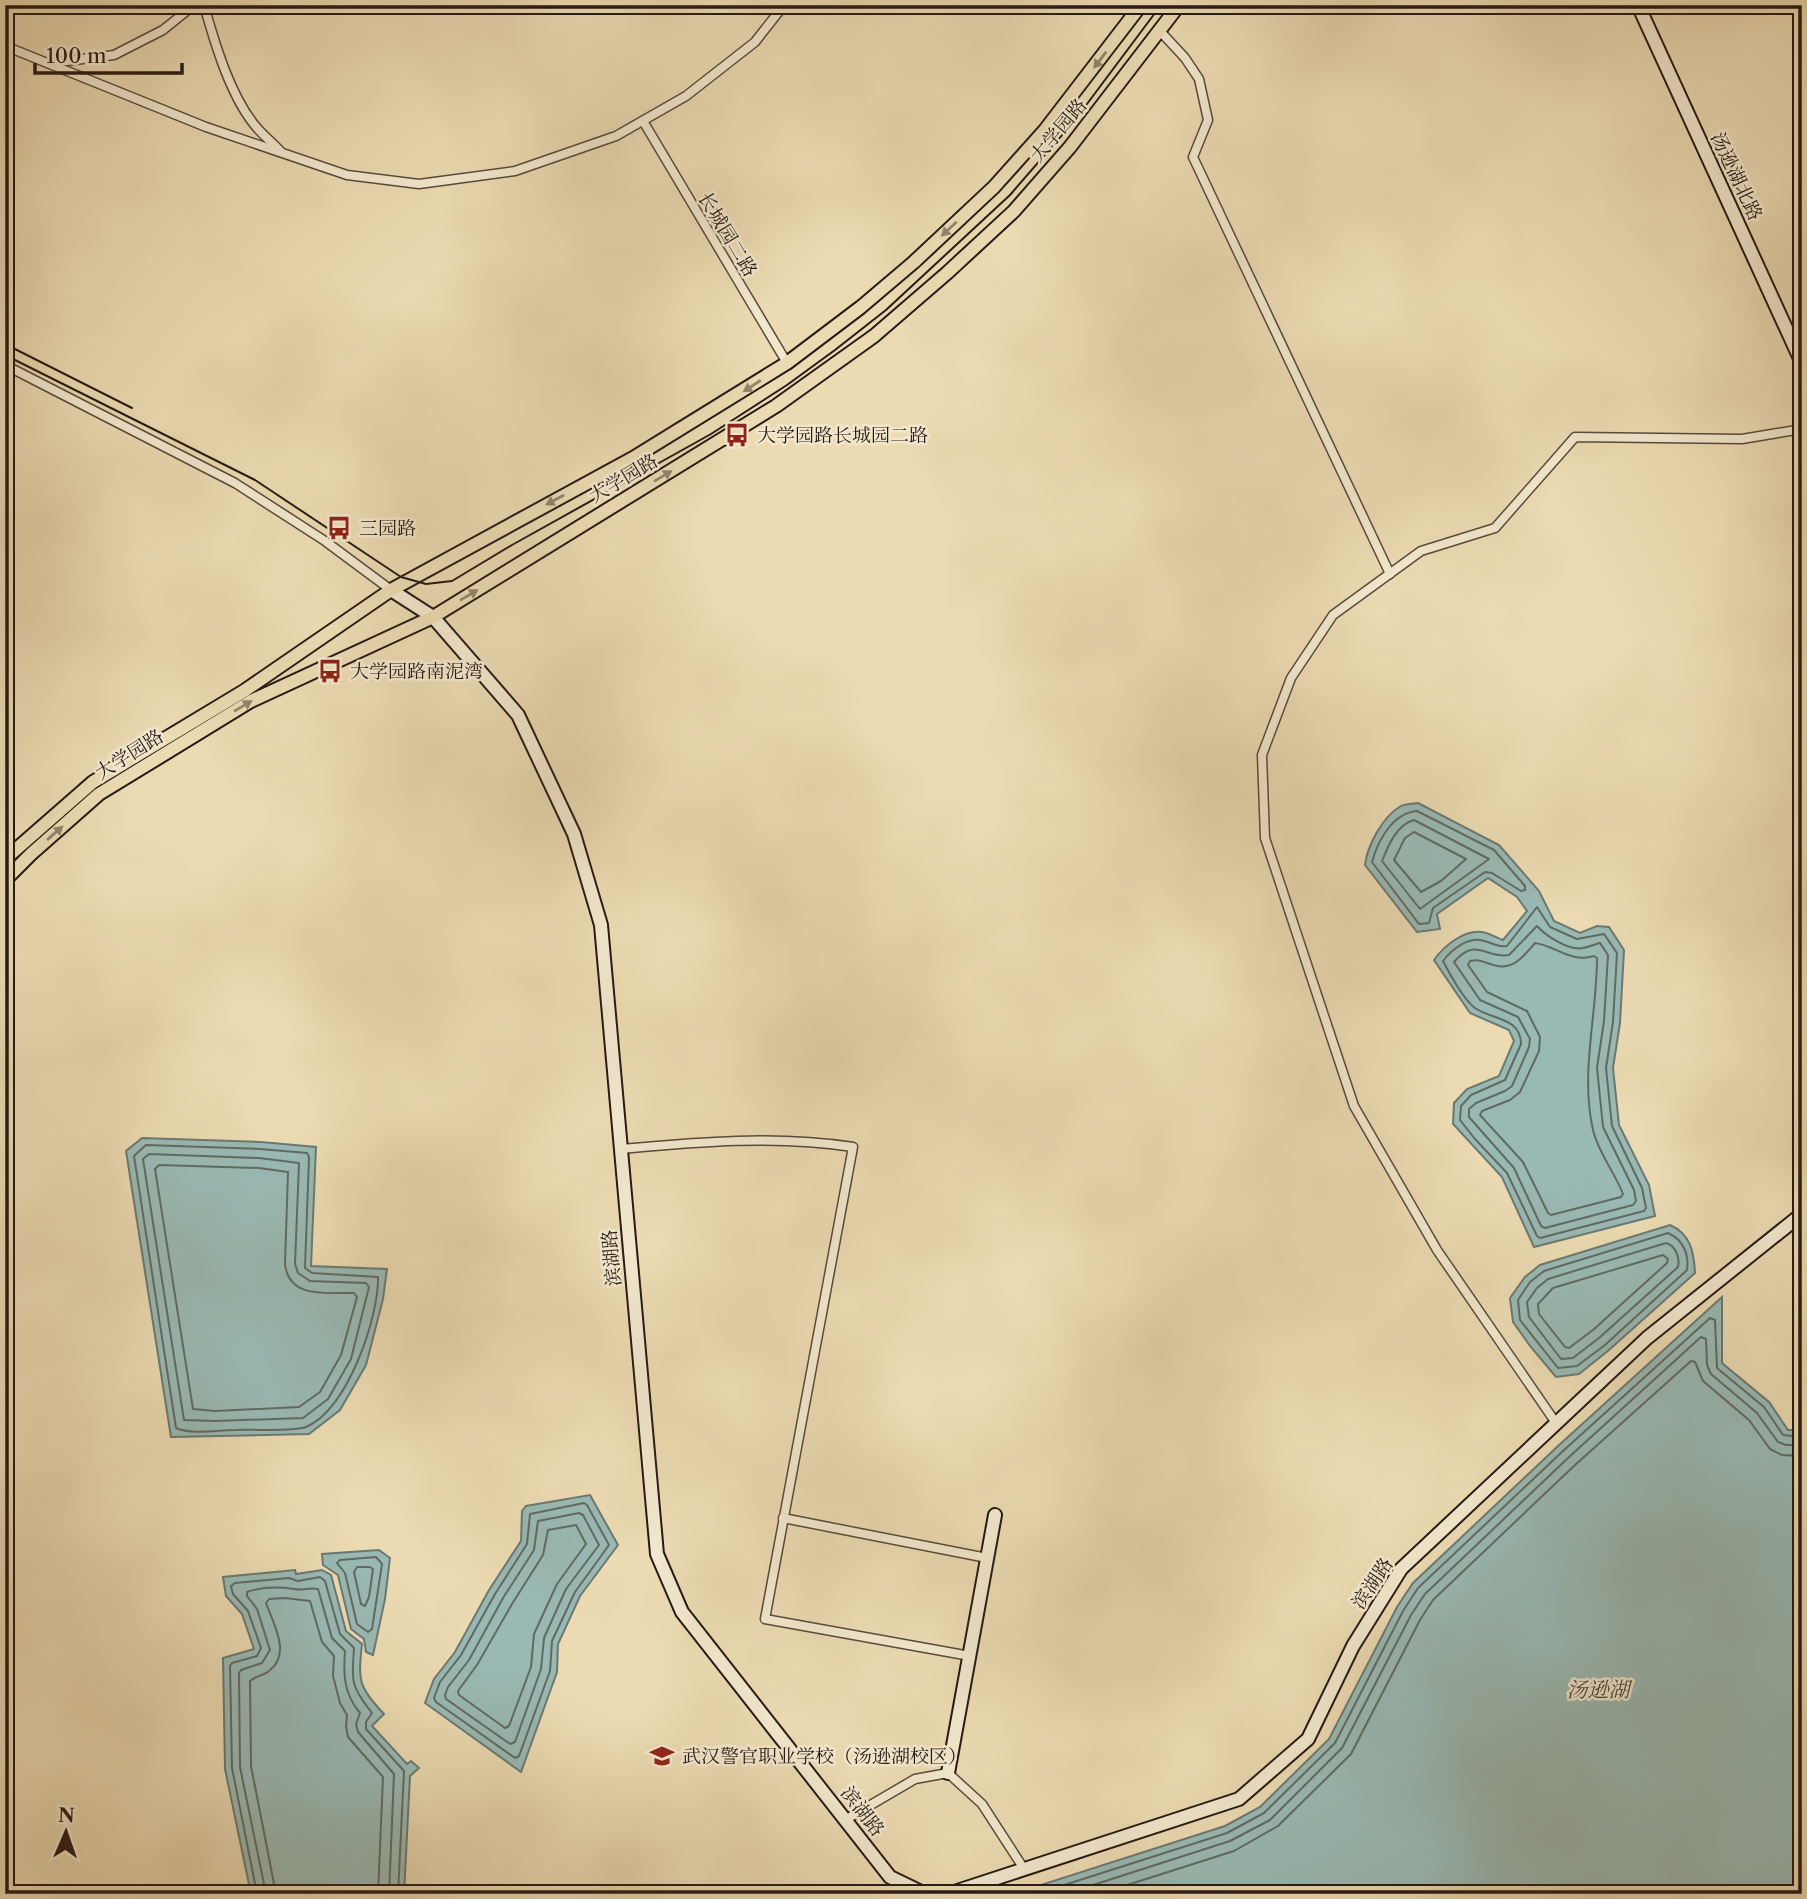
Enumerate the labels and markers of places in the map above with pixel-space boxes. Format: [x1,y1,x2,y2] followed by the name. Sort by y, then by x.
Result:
[723,421,751,449] bus stop icon: 大学园路长城园二路
[757,424,928,447] place label: 大学园路长城园二路
[325,514,353,542] bus stop icon: 三园路
[359,517,416,540] place label: 三园路
[316,657,344,685] bus stop icon: 大学园路南泥湾
[350,660,483,683] place label: 大学园路南泥湾
[648,1742,676,1770] school or university icon: 武汉警官职业学校（汤逊湖校区）
[682,1745,967,1768] place label: 武汉警官职业学校（汤逊湖校区）

